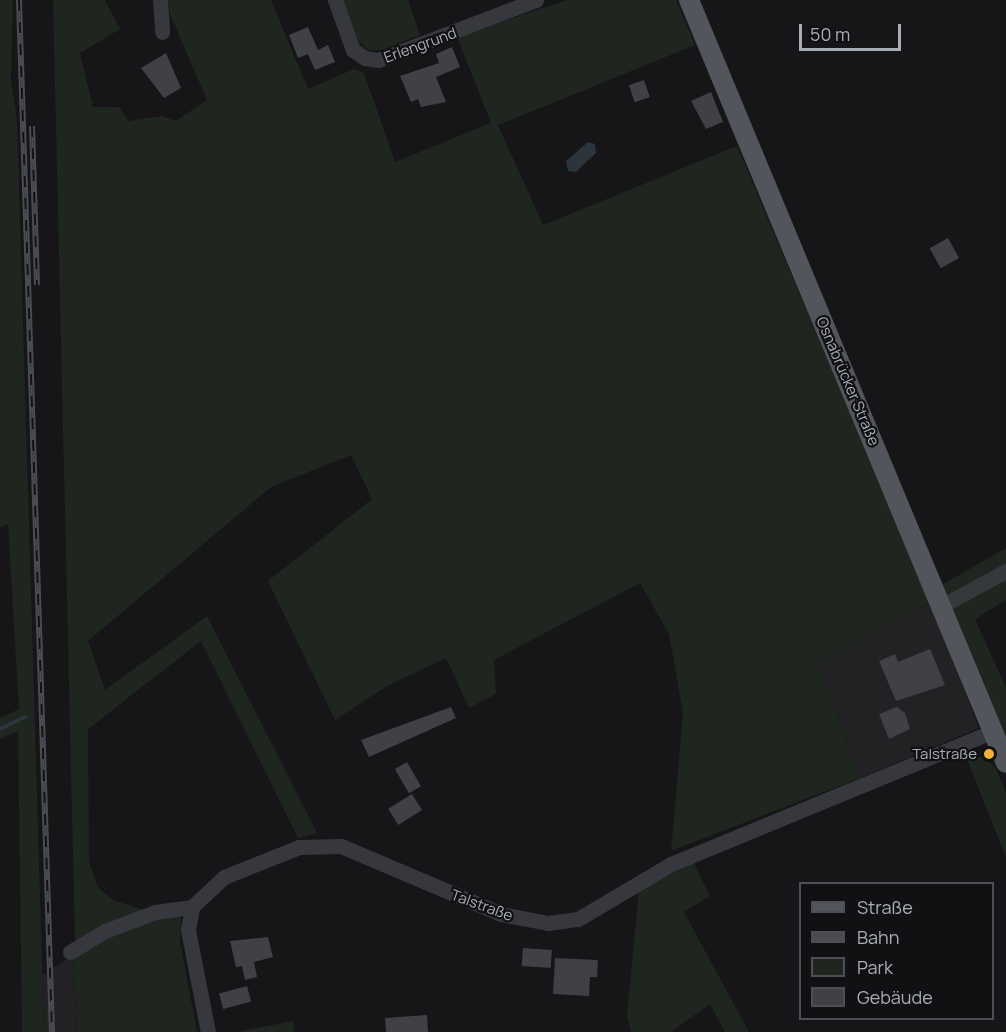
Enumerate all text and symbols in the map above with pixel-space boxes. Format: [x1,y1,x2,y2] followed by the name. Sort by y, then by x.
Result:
[802,12,904,50] scale bar
[810,22,850,46] text: 50 m
[381,24,459,66] street label: Erlengrund
[813,314,883,448] street label: Osnabrücker Straße
[912,745,977,763] place label: Talstraße
[982,747,996,761] marker: Talstraße
[799,882,994,1020] legend
[448,885,516,925] street label: Talstraße
[857,895,913,919] text: Straße
[857,925,899,949] text: Bahn
[857,955,893,979] text: Park
[857,985,933,1009] text: Gebäude

